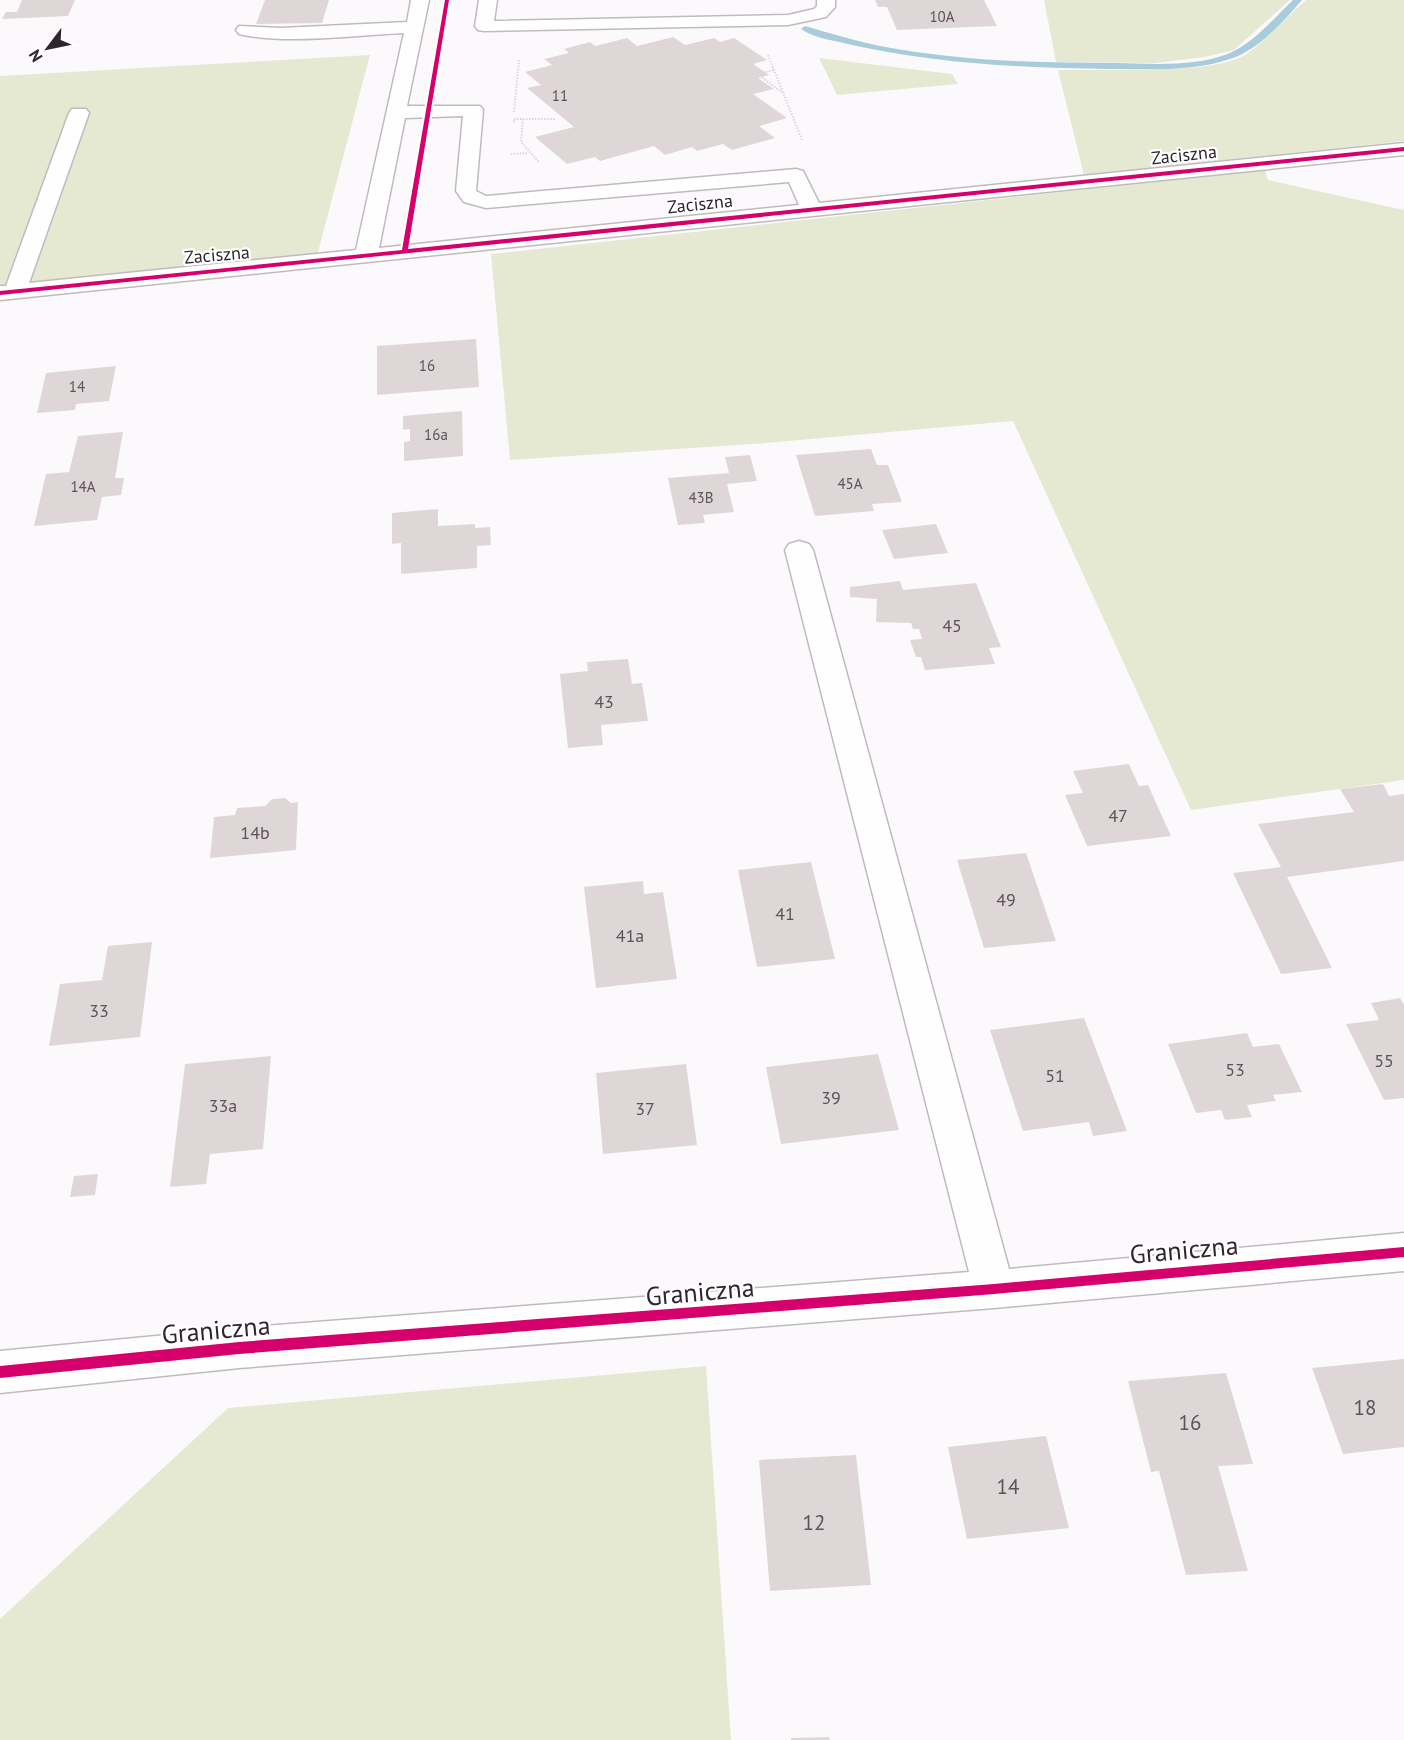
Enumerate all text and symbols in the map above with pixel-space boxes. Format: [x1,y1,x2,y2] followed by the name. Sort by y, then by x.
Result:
[929,7,955,26] house number: 10A
[18,18,78,78] north arrow
[24,46,47,66] text: N
[552,86,568,105] house number: 11
[1150,140,1218,169] street label: Zaciszna
[666,189,734,218] street label: Zaciszna
[183,240,251,269] street label: Zaciszna
[419,356,435,375] house number: 16
[69,377,85,396] house number: 14
[424,425,448,444] house number: 16a
[837,474,863,493] house number: 45A
[70,477,96,496] house number: 14A
[688,488,714,507] house number: 43B
[942,614,962,637] house number: 45
[594,690,614,713] house number: 43
[1108,804,1128,827] house number: 47
[240,821,270,844] house number: 14b
[996,888,1016,911] house number: 49
[775,902,795,925] house number: 41
[616,924,644,947] house number: 41a
[89,999,109,1022] house number: 33
[1374,1049,1394,1072] house number: 55
[1225,1058,1245,1081] house number: 53
[1045,1064,1065,1087] house number: 51
[821,1086,841,1109] house number: 39
[209,1094,237,1117] house number: 33a
[635,1097,655,1120] house number: 37
[1128,1228,1240,1271] street label: Graniczna
[644,1270,756,1313] street label: Graniczna
[160,1308,272,1351] street label: Graniczna
[1354,1394,1376,1421] house number: 18
[1179,1409,1201,1436] house number: 16
[997,1473,1019,1500] house number: 14
[803,1509,825,1536] house number: 12

